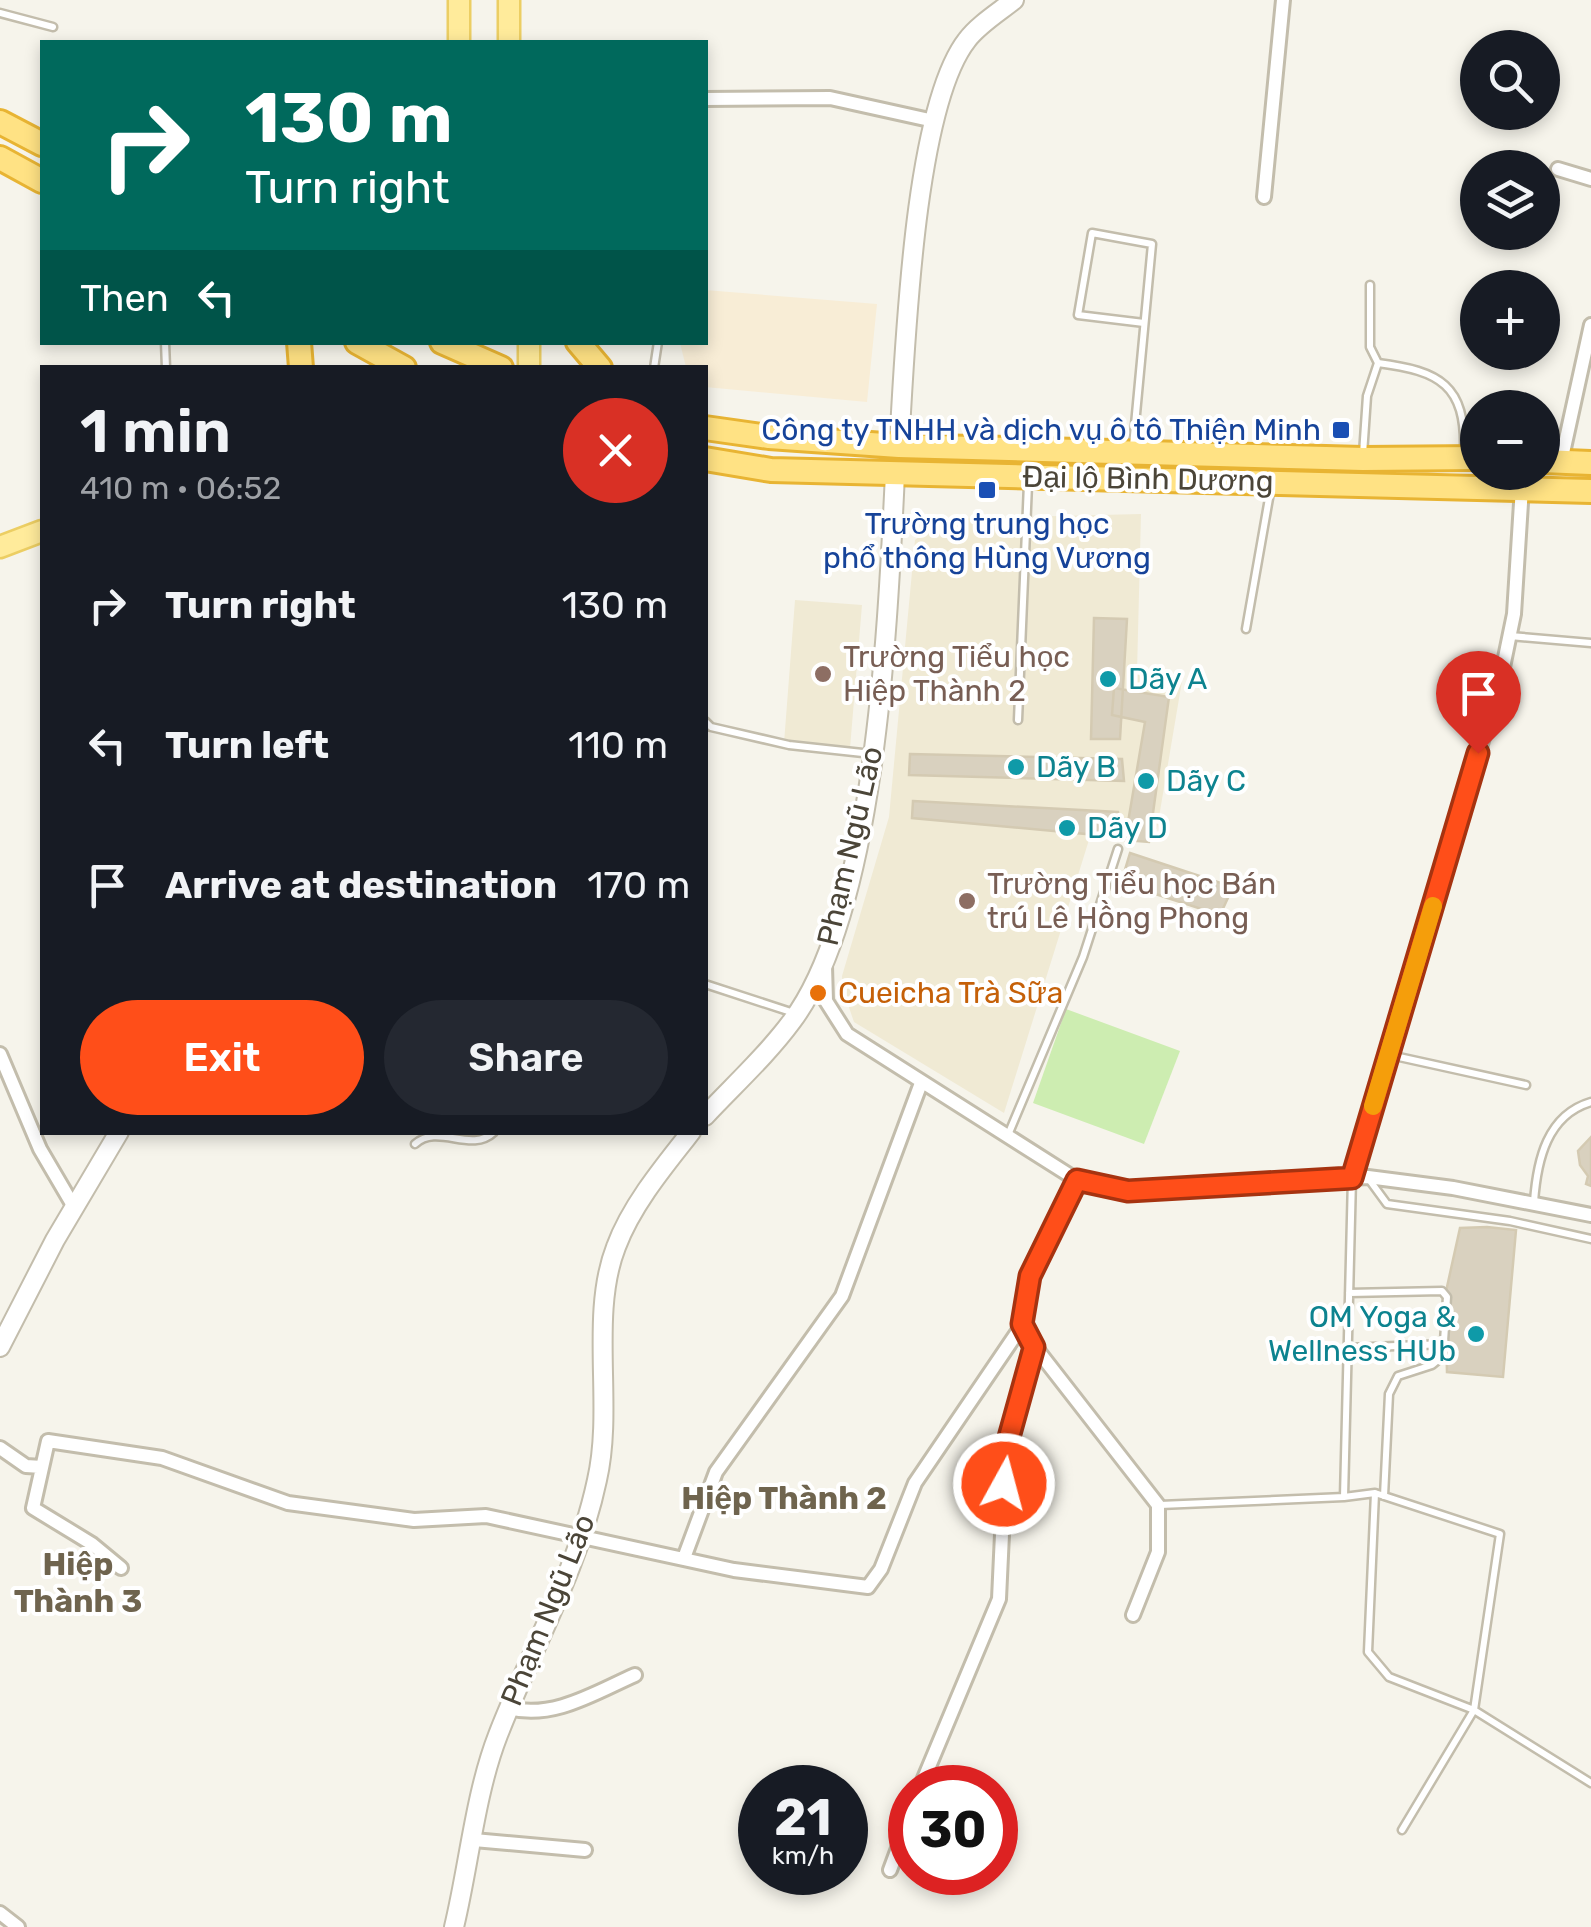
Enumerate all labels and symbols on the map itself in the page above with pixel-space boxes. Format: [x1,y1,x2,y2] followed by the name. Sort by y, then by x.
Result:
[761,412,1321,448] place label: Công ty TNHH và dịch vụ ô tô Thiện Minh
[1330,419,1352,441] marker: Công ty TNHH và dịch vụ ô tô Thiện Minh
[1022,459,1274,499] street label: Đại lộ Bình Dương
[976,479,998,501] marker: Trường trung học phổ thông Hùng Vương
[823,506,1151,576] place label: Trường trung học phổ thông Hùng Vương
[843,639,1070,709] place label: Trường Tiểu học Hiệp Thành 2
[1436,651,1521,754] pin
[1128,661,1207,697] place label: Dãy A
[812,663,834,685] marker: Trường Tiểu học Hiệp Thành 2
[1097,668,1119,690] marker: Dãy A
[810,743,890,949] street label: Phạm Ngũ Lão
[1036,749,1116,785] place label: Dãy B
[1005,756,1027,778] marker: Dãy B
[1166,763,1246,799] place label: Dãy C
[1135,770,1157,792] marker: Dãy C
[1087,810,1168,846] place label: Dãy D
[1056,817,1078,839] marker: Dãy D
[987,866,1276,936] place label: Trường Tiểu học Bán trú Lê Hồng Phong
[956,890,978,912] marker: Trường Tiểu học Bán trú Lê Hồng Phong
[838,975,1063,1011] place label: Cueicha Trà Sữa
[807,982,829,1004] marker: Cueicha Trà Sữa
[1268,1299,1456,1369] place label: OM Yoga & Wellness HUb
[1465,1323,1487,1345] marker: OM Yoga & Wellness HUb
[952,1432,1056,1536] position arrow
[681,1479,887,1517] district label: Hiệp Thành 2
[493,1509,603,1711] street label: Phạm Ngũ Lão
[14,1545,142,1620] district label: Hiệp Thành 3
[888,1765,1018,1895] speed limit sign: 30

